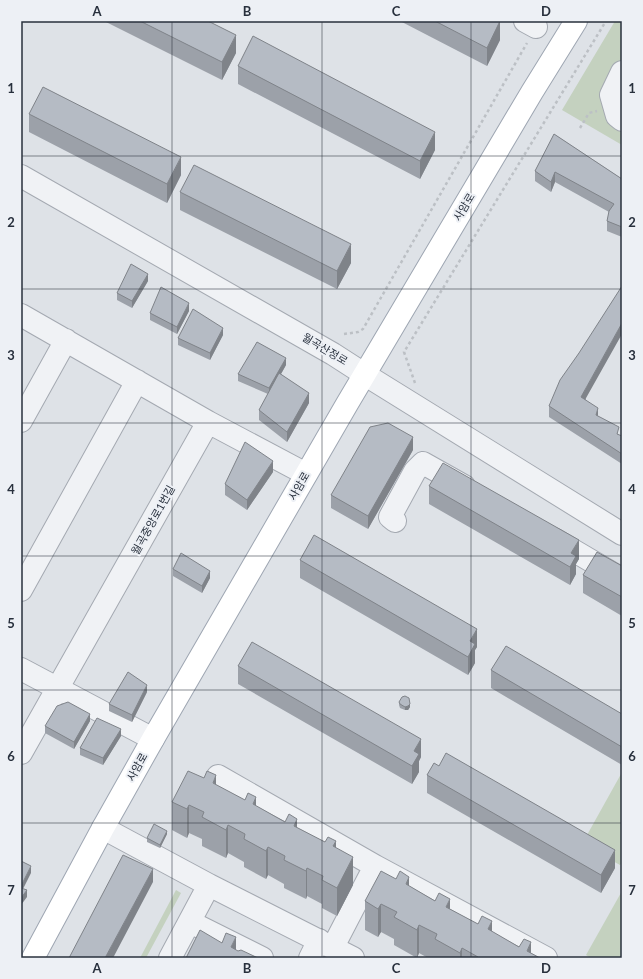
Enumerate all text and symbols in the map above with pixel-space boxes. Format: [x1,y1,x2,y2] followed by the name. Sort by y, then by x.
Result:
[91,3,102,19] text: A
[243,3,252,19] text: B
[392,3,401,19] text: C
[541,3,551,19] text: D
[7,80,15,96] text: 1
[628,80,636,96] text: 1
[450,190,477,223] street label: 사암로
[7,214,15,230] text: 2
[628,214,636,230] text: 2
[300,330,350,367] street label: 월곡산정로
[7,347,15,363] text: 3
[628,347,636,363] text: 3
[285,469,312,502] street label: 사암로
[7,481,15,497] text: 4
[628,481,636,497] text: 4
[128,483,177,557] street label: 월곡중앙로1번길
[7,615,15,631] text: 5
[628,615,636,631] text: 5
[7,748,15,764] text: 6
[628,748,636,764] text: 6
[124,750,150,783] street label: 사암로
[7,882,15,898] text: 7
[628,882,636,898] text: 7
[91,960,102,976] text: A
[243,960,252,976] text: B
[392,960,401,976] text: C
[541,960,551,976] text: D

